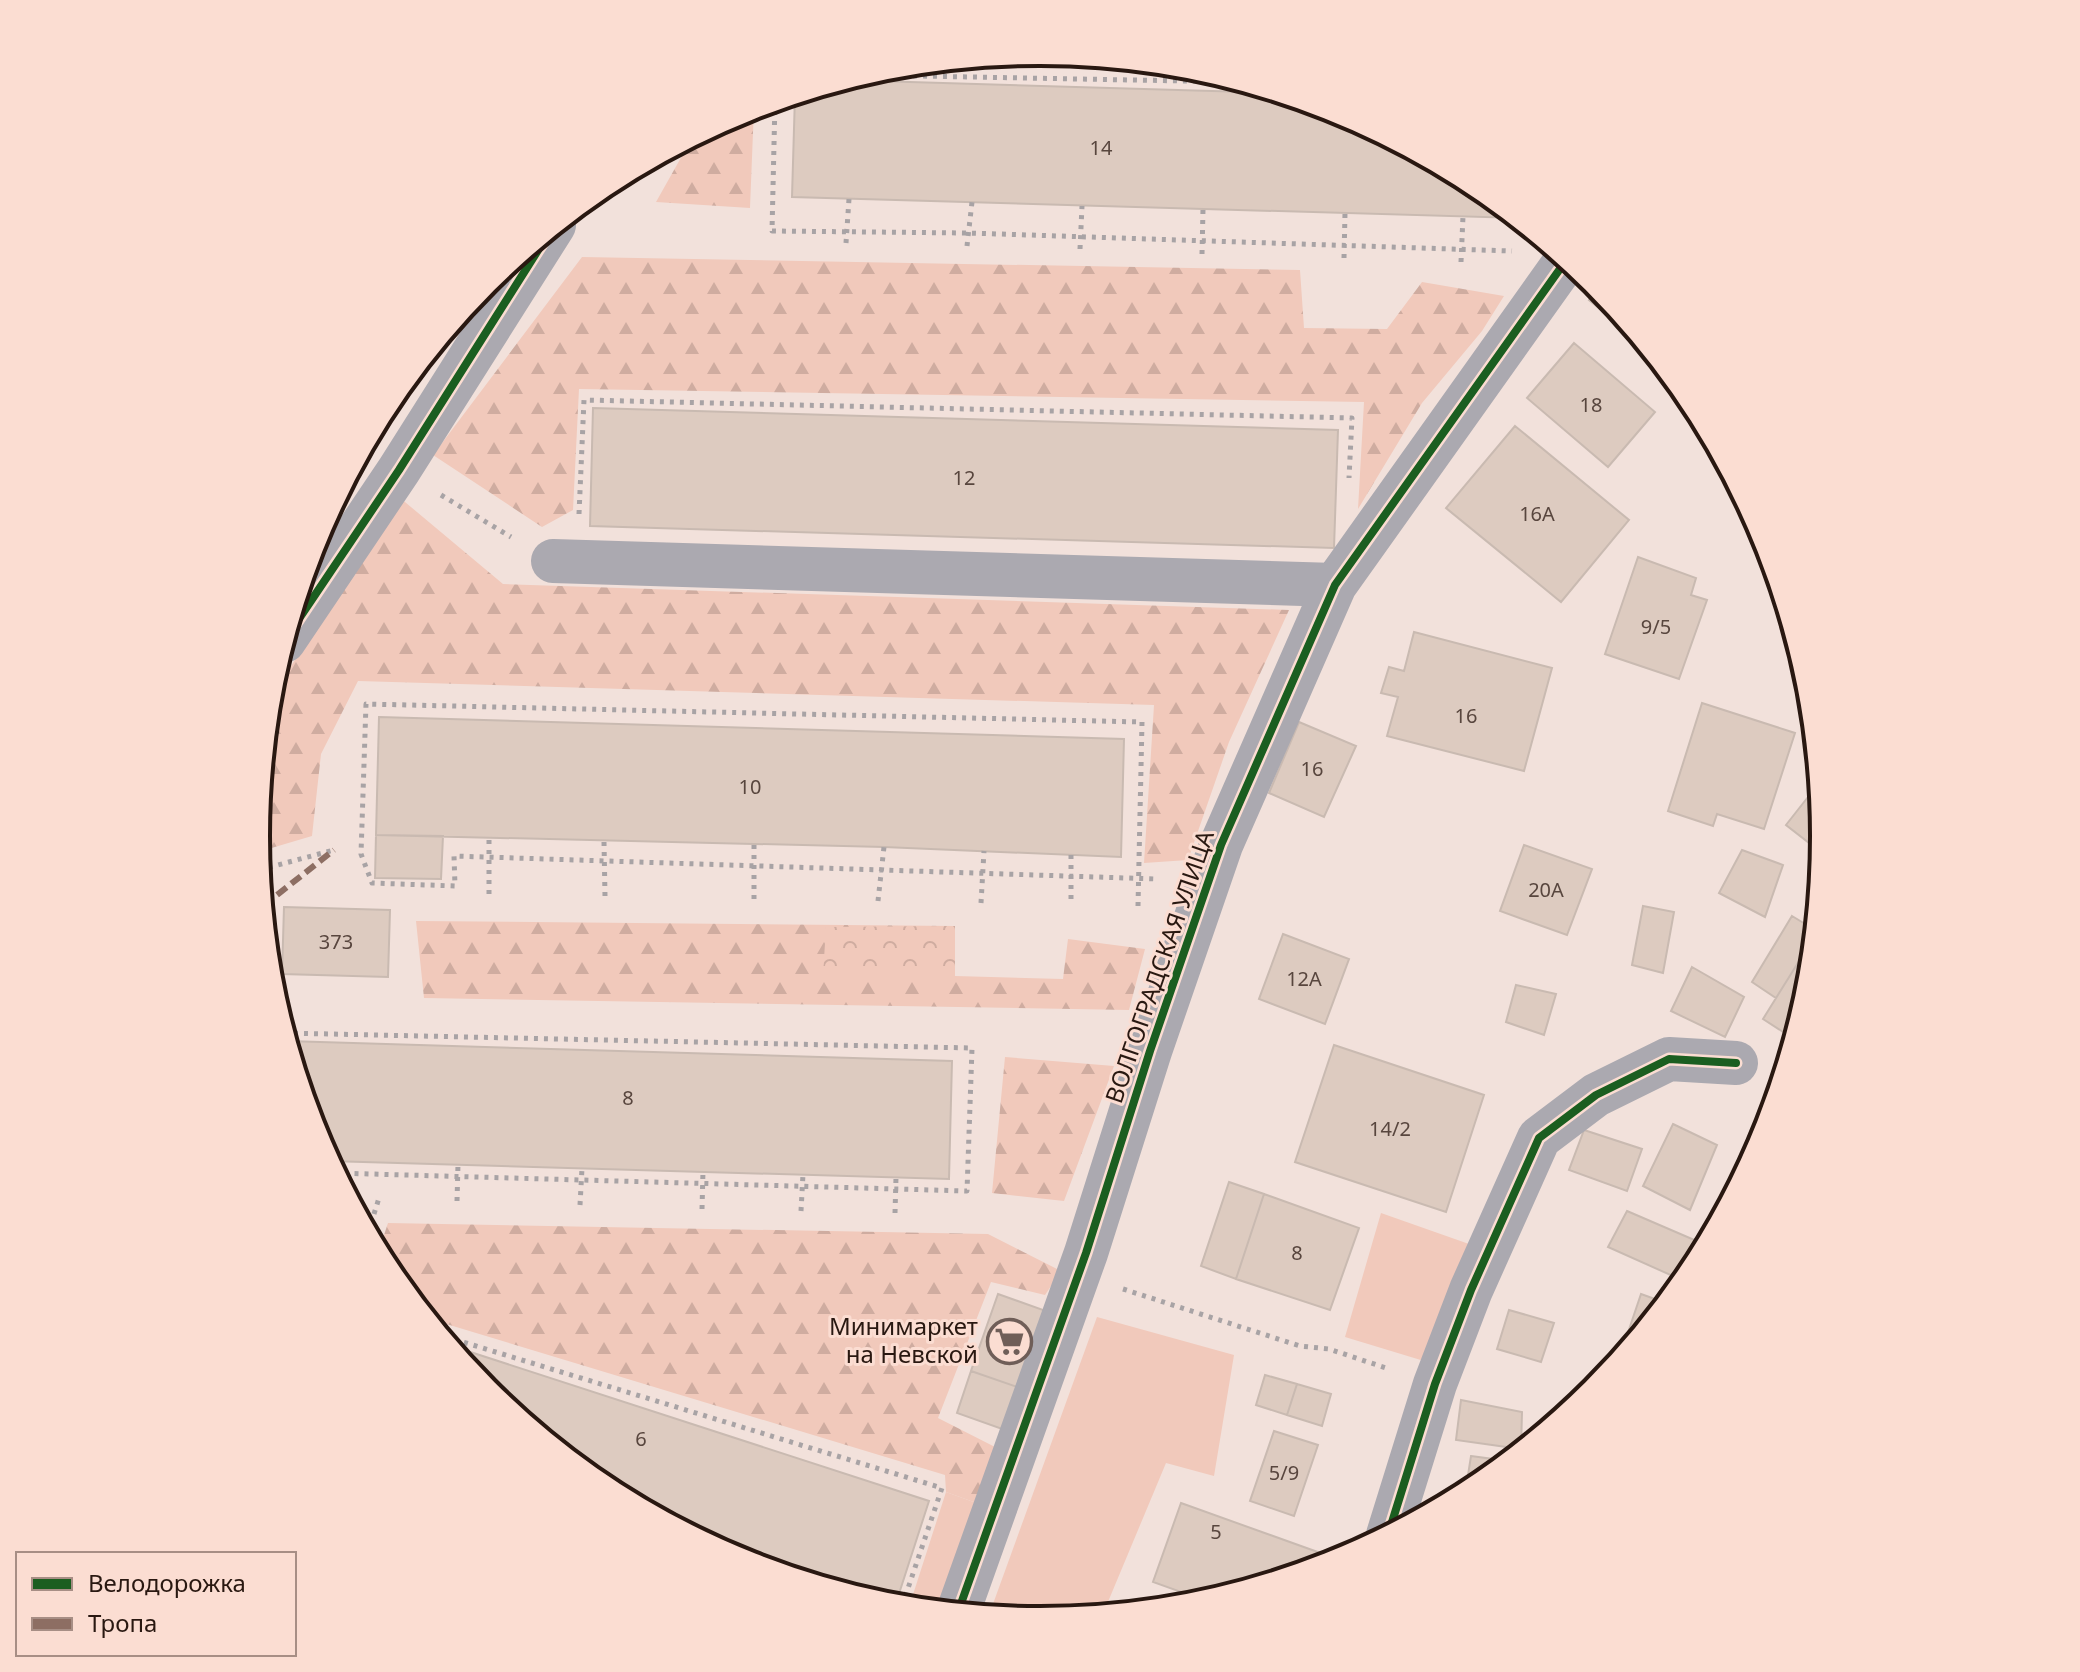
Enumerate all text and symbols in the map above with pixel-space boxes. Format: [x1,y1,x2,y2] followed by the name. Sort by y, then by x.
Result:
[1090,134,1113,161] house number: 14
[1580,391,1602,418] house number: 18
[953,464,975,491] house number: 12
[1519,500,1555,527] house number: 16А
[1641,613,1671,640] house number: 9/5
[1455,702,1477,729] house number: 16
[1301,755,1323,782] house number: 16
[739,773,761,800] house number: 10
[1096,825,1221,1107] street label: ВОЛГОГРАДСКАЯ УЛИЦА
[1528,876,1564,903] house number: 20А
[319,928,353,955] house number: 373
[1286,965,1322,992] house number: 12А
[622,1084,634,1111] house number: 8
[1369,1115,1411,1142] house number: 14/2
[1291,1239,1303,1266] house number: 8
[829,1309,978,1370] place label: Минимаркет на Невской
[985,1317,1033,1365] supermarket icon: Минимаркет на Невской
[635,1425,647,1452] house number: 6
[1269,1459,1299,1486] house number: 5/9
[1210,1518,1222,1545] house number: 5
[16,1552,296,1656] legend
[88,1566,246,1599] text: Велодорожка
[88,1606,157,1639] text: Тропа

